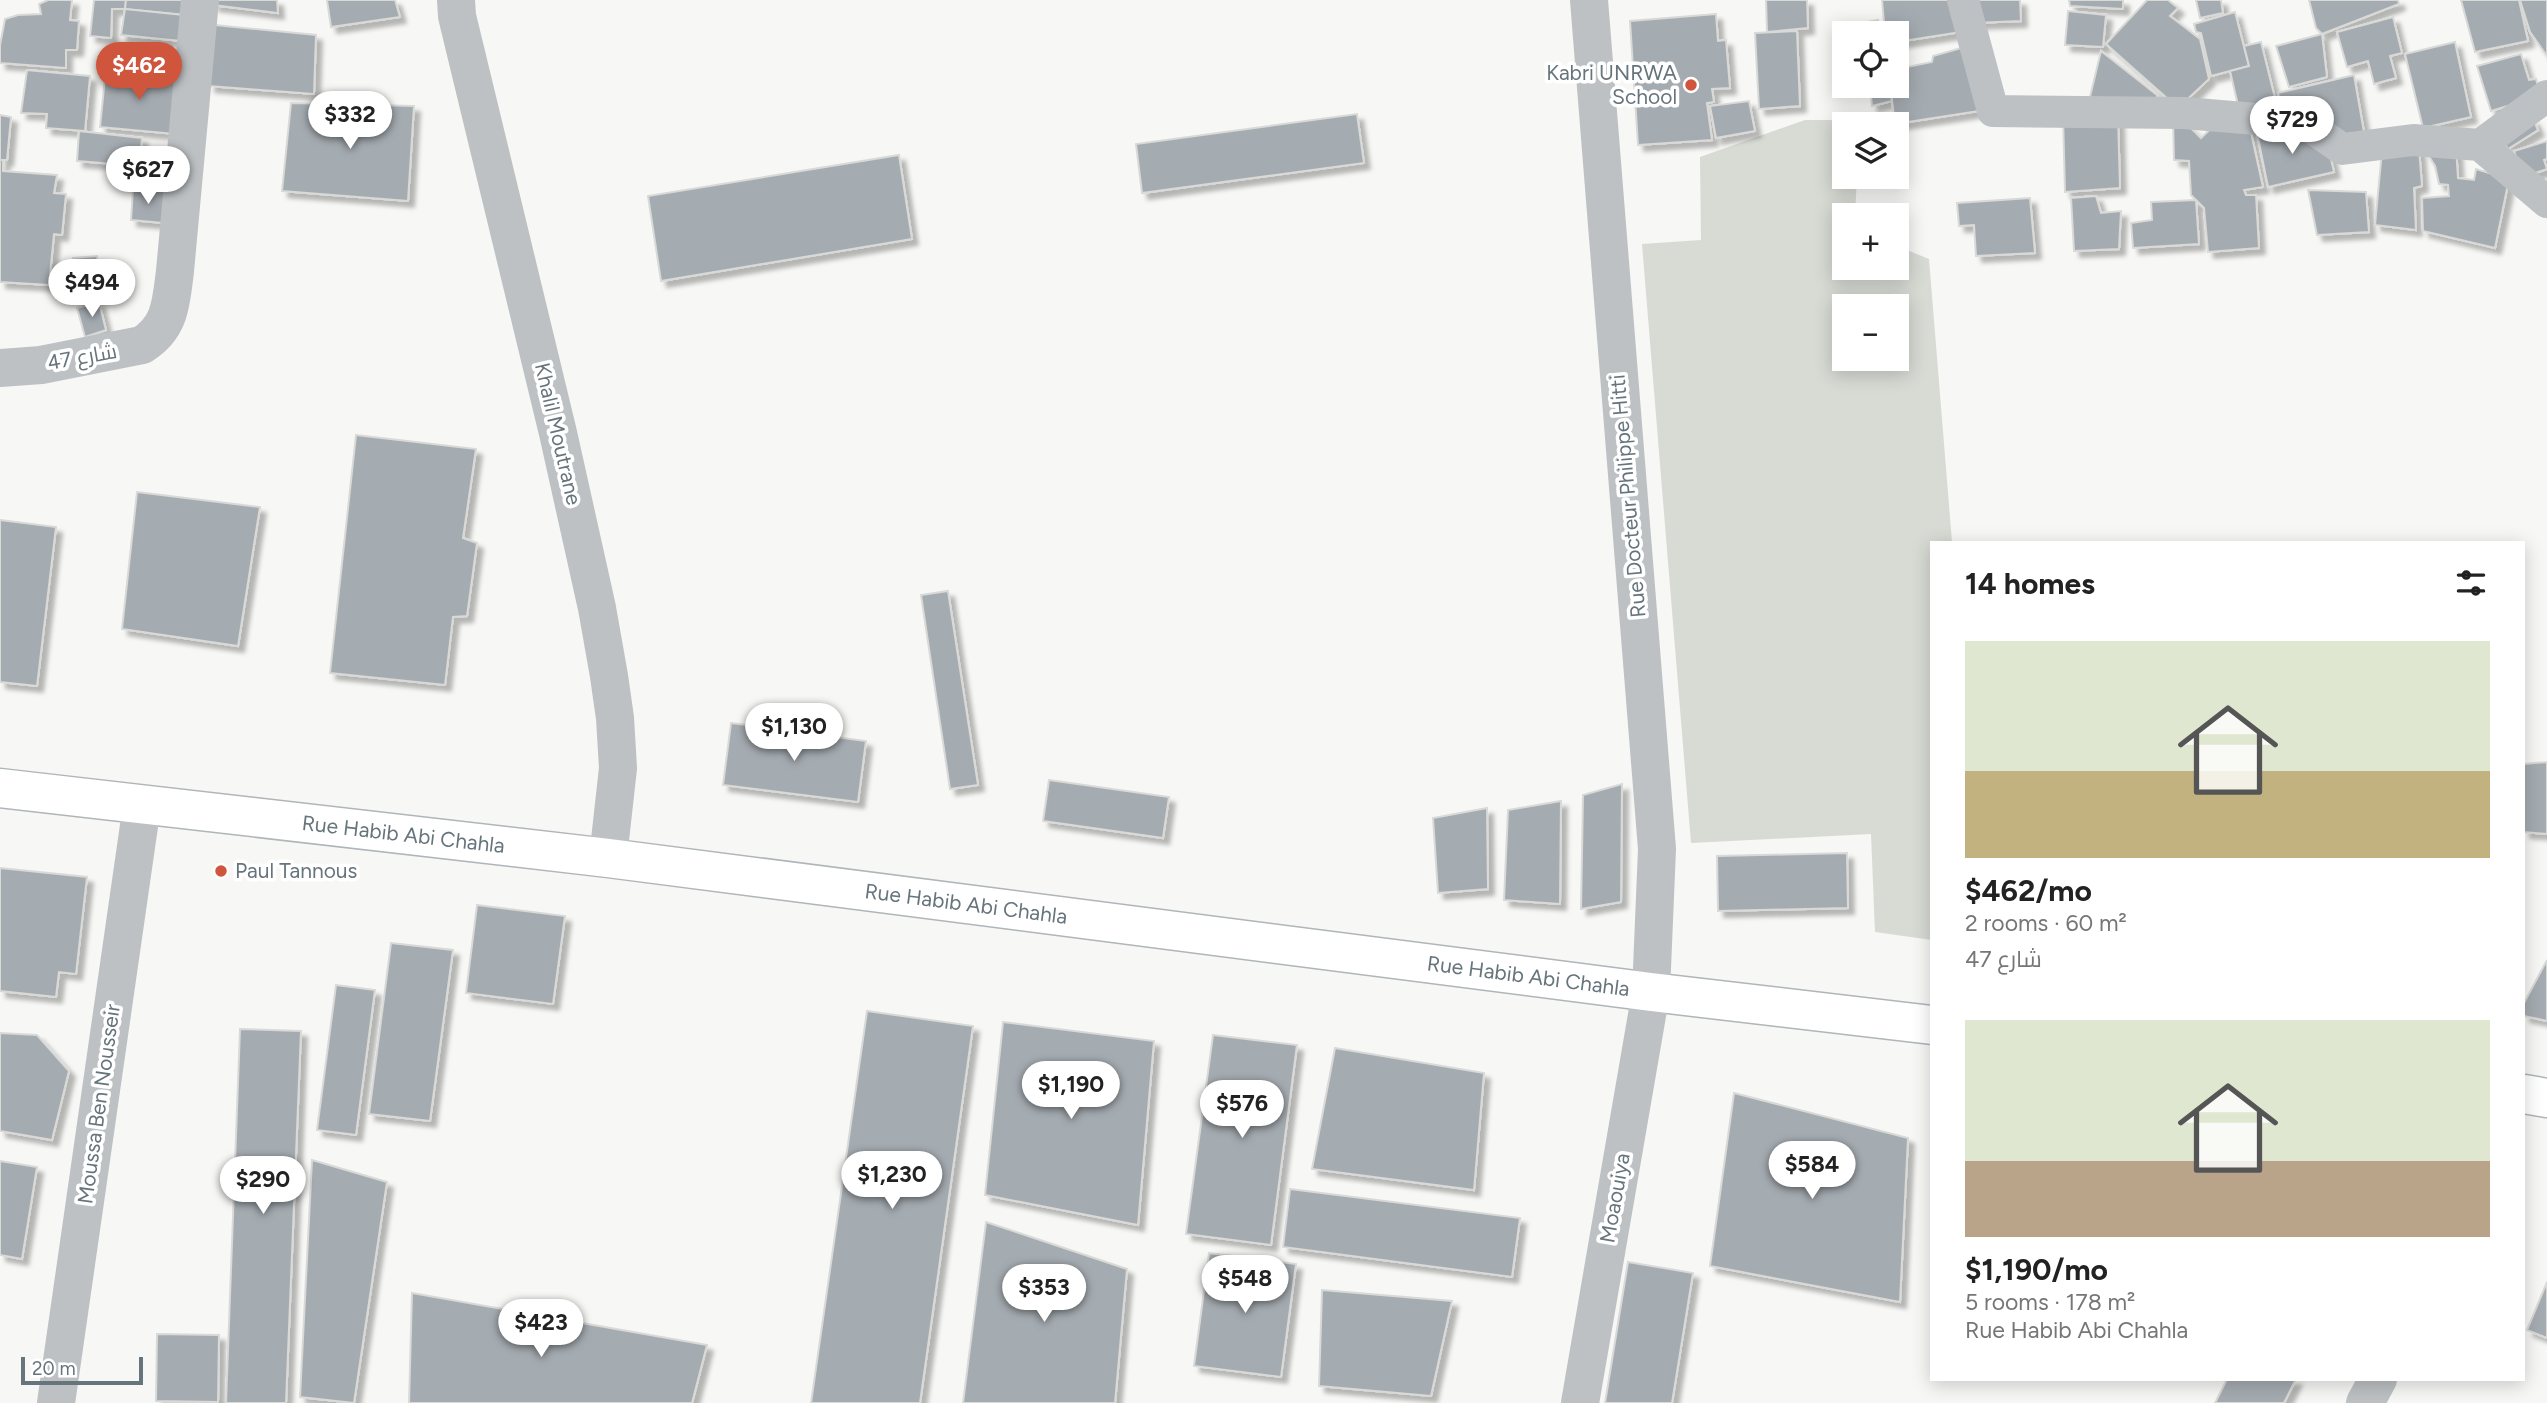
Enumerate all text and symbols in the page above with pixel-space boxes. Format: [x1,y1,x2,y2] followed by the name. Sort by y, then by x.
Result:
[1832,21,1909,371] map controls
[1832,21,1909,98] button: locate
[98,42,180,102] pin: $462
[112,51,166,79] text: $462
[1546,60,1677,109] place label: Kabri UNRWA School
[1683,77,1699,93] marker: Kabri UNRWA School
[309,92,391,151] pin: $332
[2251,96,2333,156] pin: $729
[324,100,376,128] text: $332
[2266,105,2318,133] text: $729
[1832,112,1909,189] button: layers
[107,146,189,206] pin: $627
[122,155,174,183] text: $627
[1832,203,1909,280] button: +
[51,260,133,319] pin: $494
[64,268,120,296] text: $494
[1832,294,1909,371] button: −
[45,338,119,377] street label: شارع 47
[530,360,587,507] street label: Khalil Moutrane
[1604,373,1651,619] street label: Rue Docteur Philippe Hitti
[2452,564,2490,602] icon: filters
[1965,565,2095,602] text: 14 homes
[2165,687,2291,813] icon: home
[737,704,851,763] pin: $1,130
[761,712,827,740] text: $1,130
[301,810,506,858] street label: Rue Habib Abi Chahla
[235,858,357,883] place label: Paul Tannous
[213,863,229,879] marker: Paul Tannous
[1965,872,2092,909] text: $462/mo
[863,878,1069,929] street label: Rue Habib Abi Chahla
[1965,909,2127,937] text: 2 rooms · 60 m²
[1965,945,2042,973] text: شارع 47
[1426,950,1631,1001] street label: Rue Habib Abi Chahla
[72,1002,125,1205] street label: Moussa Ben Nousseir
[1014,1062,1128,1121] pin: $1,190
[2165,1065,2291,1191] icon: home
[1038,1070,1104,1098] text: $1,190
[1201,1080,1283,1140] pin: $576
[1216,1089,1268,1117] text: $576
[1771,1142,1853,1201] pin: $584
[1785,1150,1839,1178] text: $584
[1594,1151,1635,1245] street label: Moaouiya
[835,1152,949,1211] pin: $1,230
[222,1156,304,1216] pin: $290
[857,1160,927,1188] text: $1,230
[236,1165,290,1193] text: $290
[1965,1251,2108,1288] text: $1,190/mo
[1204,1256,1286,1315] pin: $548
[1003,1264,1085,1324] pin: $353
[1218,1264,1272,1292] text: $548
[1018,1273,1070,1301] text: $353
[1965,1288,2135,1316] text: 5 rooms · 178 m²
[500,1300,582,1359] pin: $423
[514,1308,568,1336] text: $423
[1965,1316,2188,1344] text: Rue Habib Abi Chahla
[21,1354,144,1386] scale bar
[32,1357,76,1380] text: 20 m

